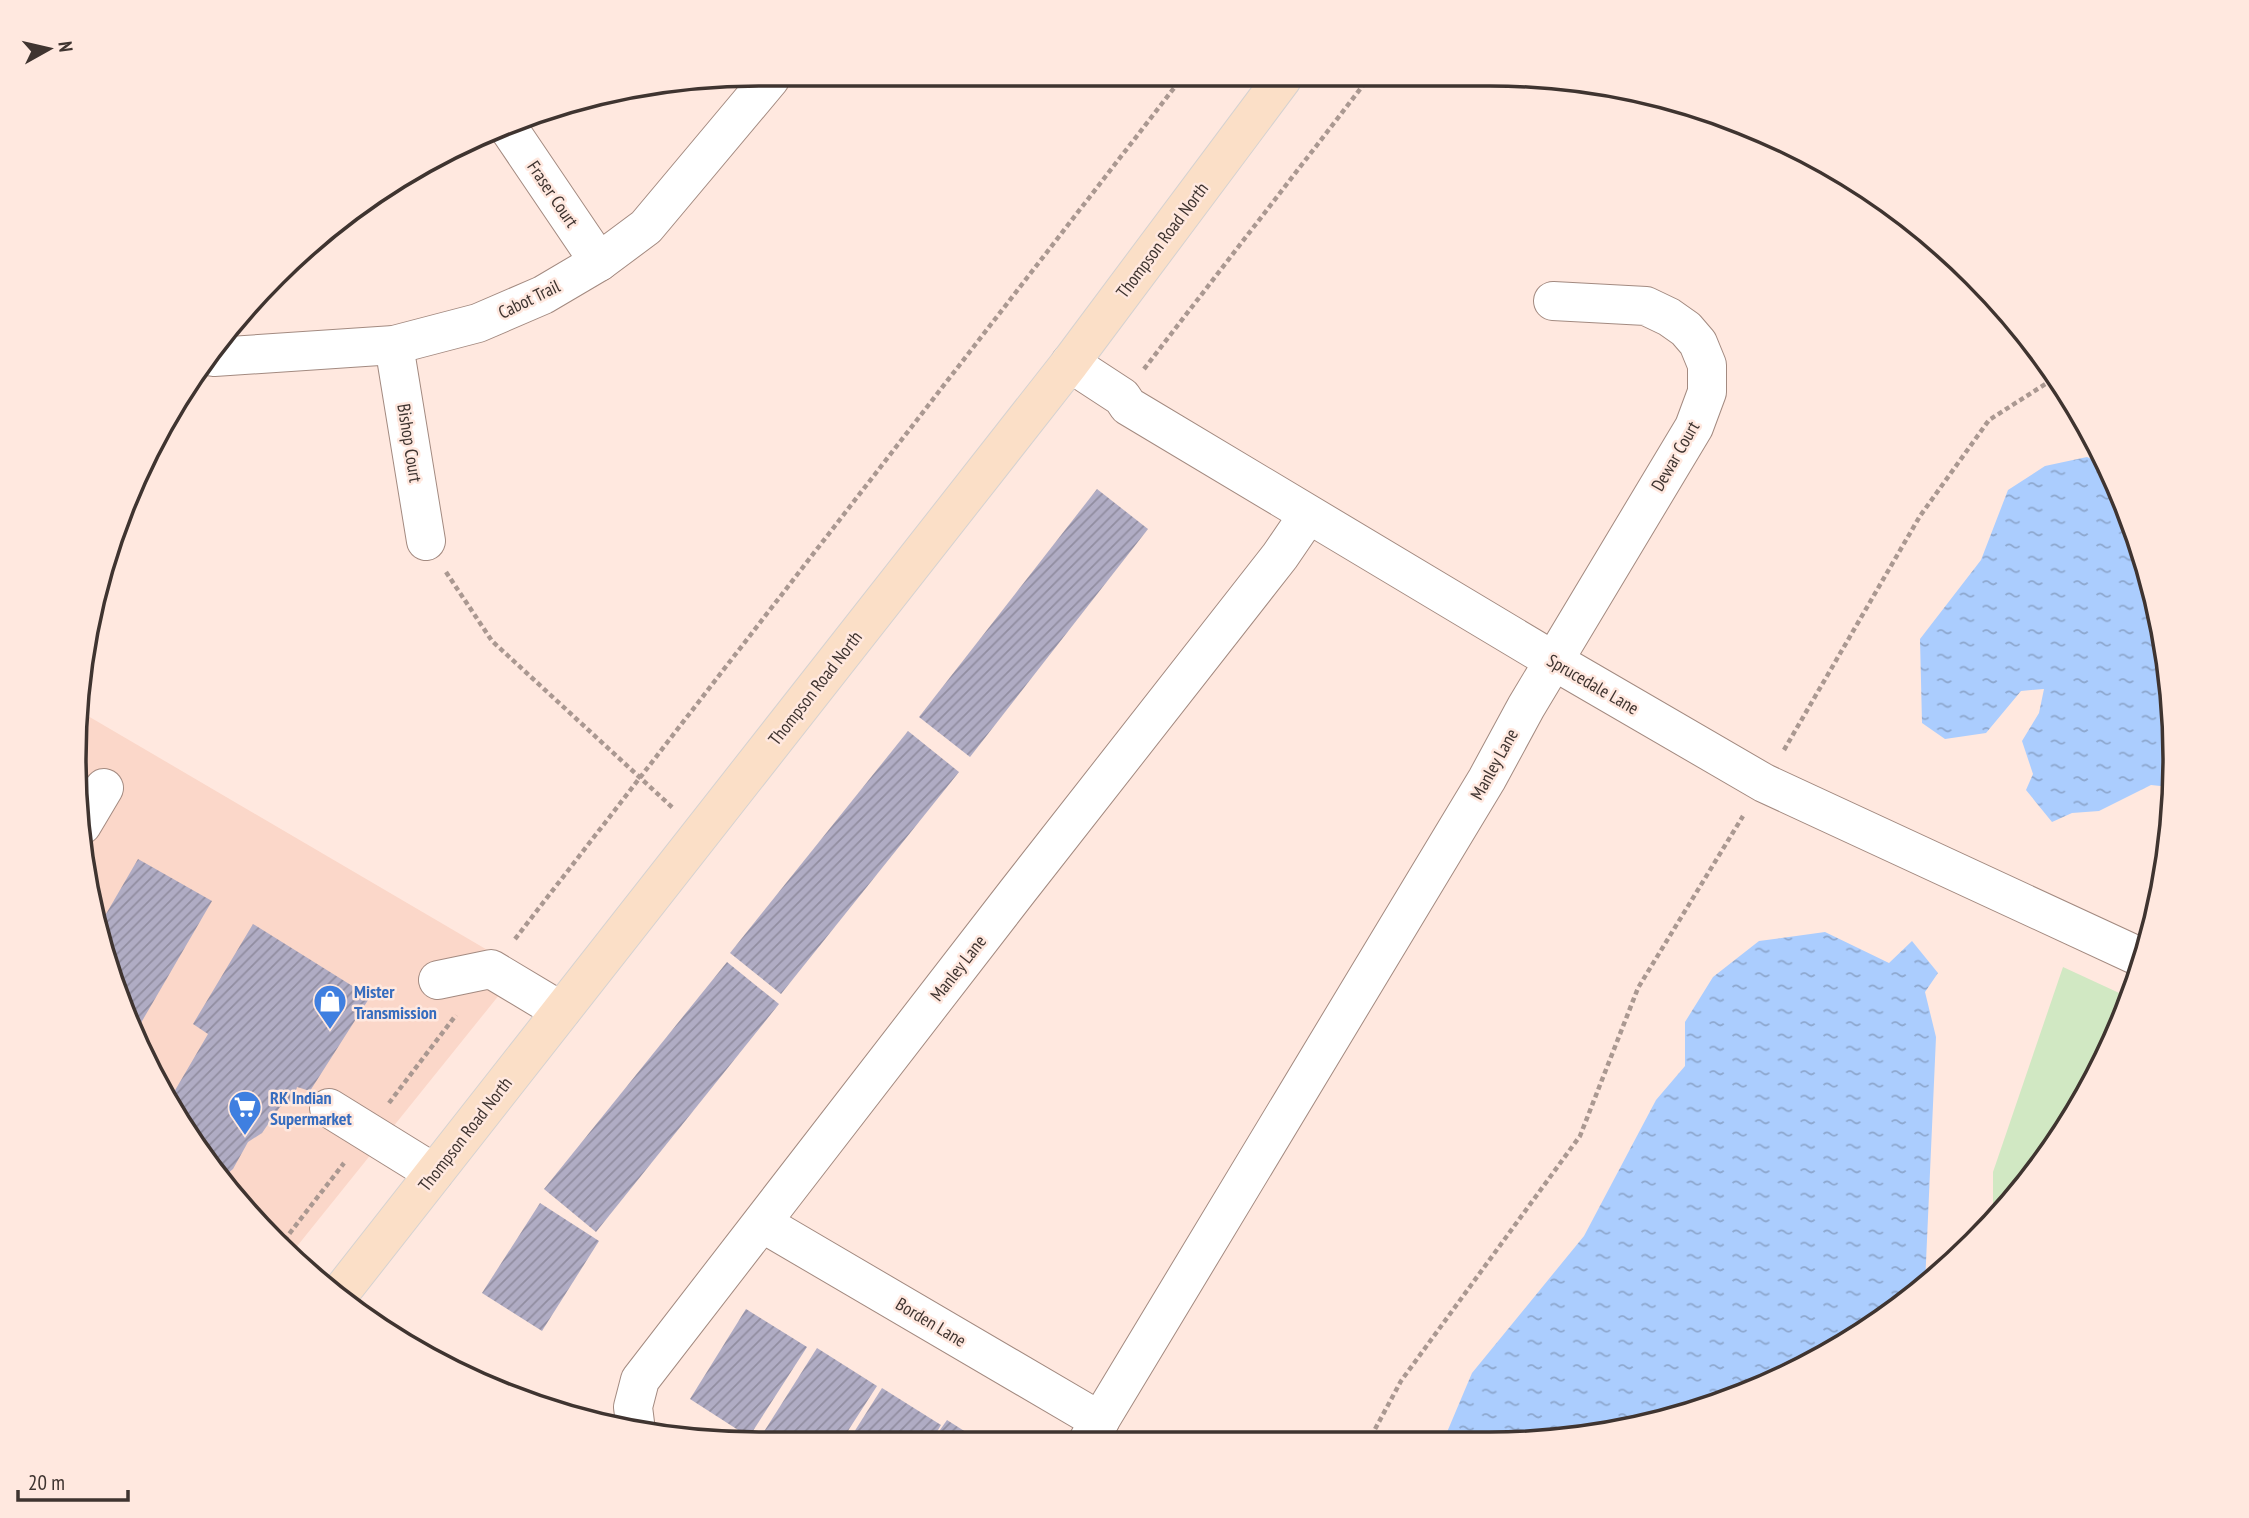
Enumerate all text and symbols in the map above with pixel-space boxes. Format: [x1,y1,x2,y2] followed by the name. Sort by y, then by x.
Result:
[14,14,84,84] north arrow
[53,40,78,53] text: N
[522,156,584,232] street label: Fraser Court
[1111,178,1213,302] street label: Thompson Road North
[494,274,564,324] street label: Cabot Trail
[392,402,428,484] street label: Bishop Court
[1646,417,1704,495] street label: Dewar Court
[763,626,867,750] street label: Thompson Road North
[1543,649,1643,719] street label: Sprucedale Lane
[1465,724,1523,804] street label: Manley Lane
[925,930,991,1006] street label: Manley Lane
[354,980,437,1024] place label: Mister Transmission
[311,982,349,1031] shop icon: Mister Transmission
[413,1072,517,1196] street label: Thompson Road North
[270,1086,353,1130] place label: RK Indian Supermarket
[226,1088,264,1137] supermarket icon: RK Indian Supermarket
[892,1292,970,1352] street label: Borden Lane
[18,1458,128,1502] scale bar
[28,1469,65,1496] text: 20 m

